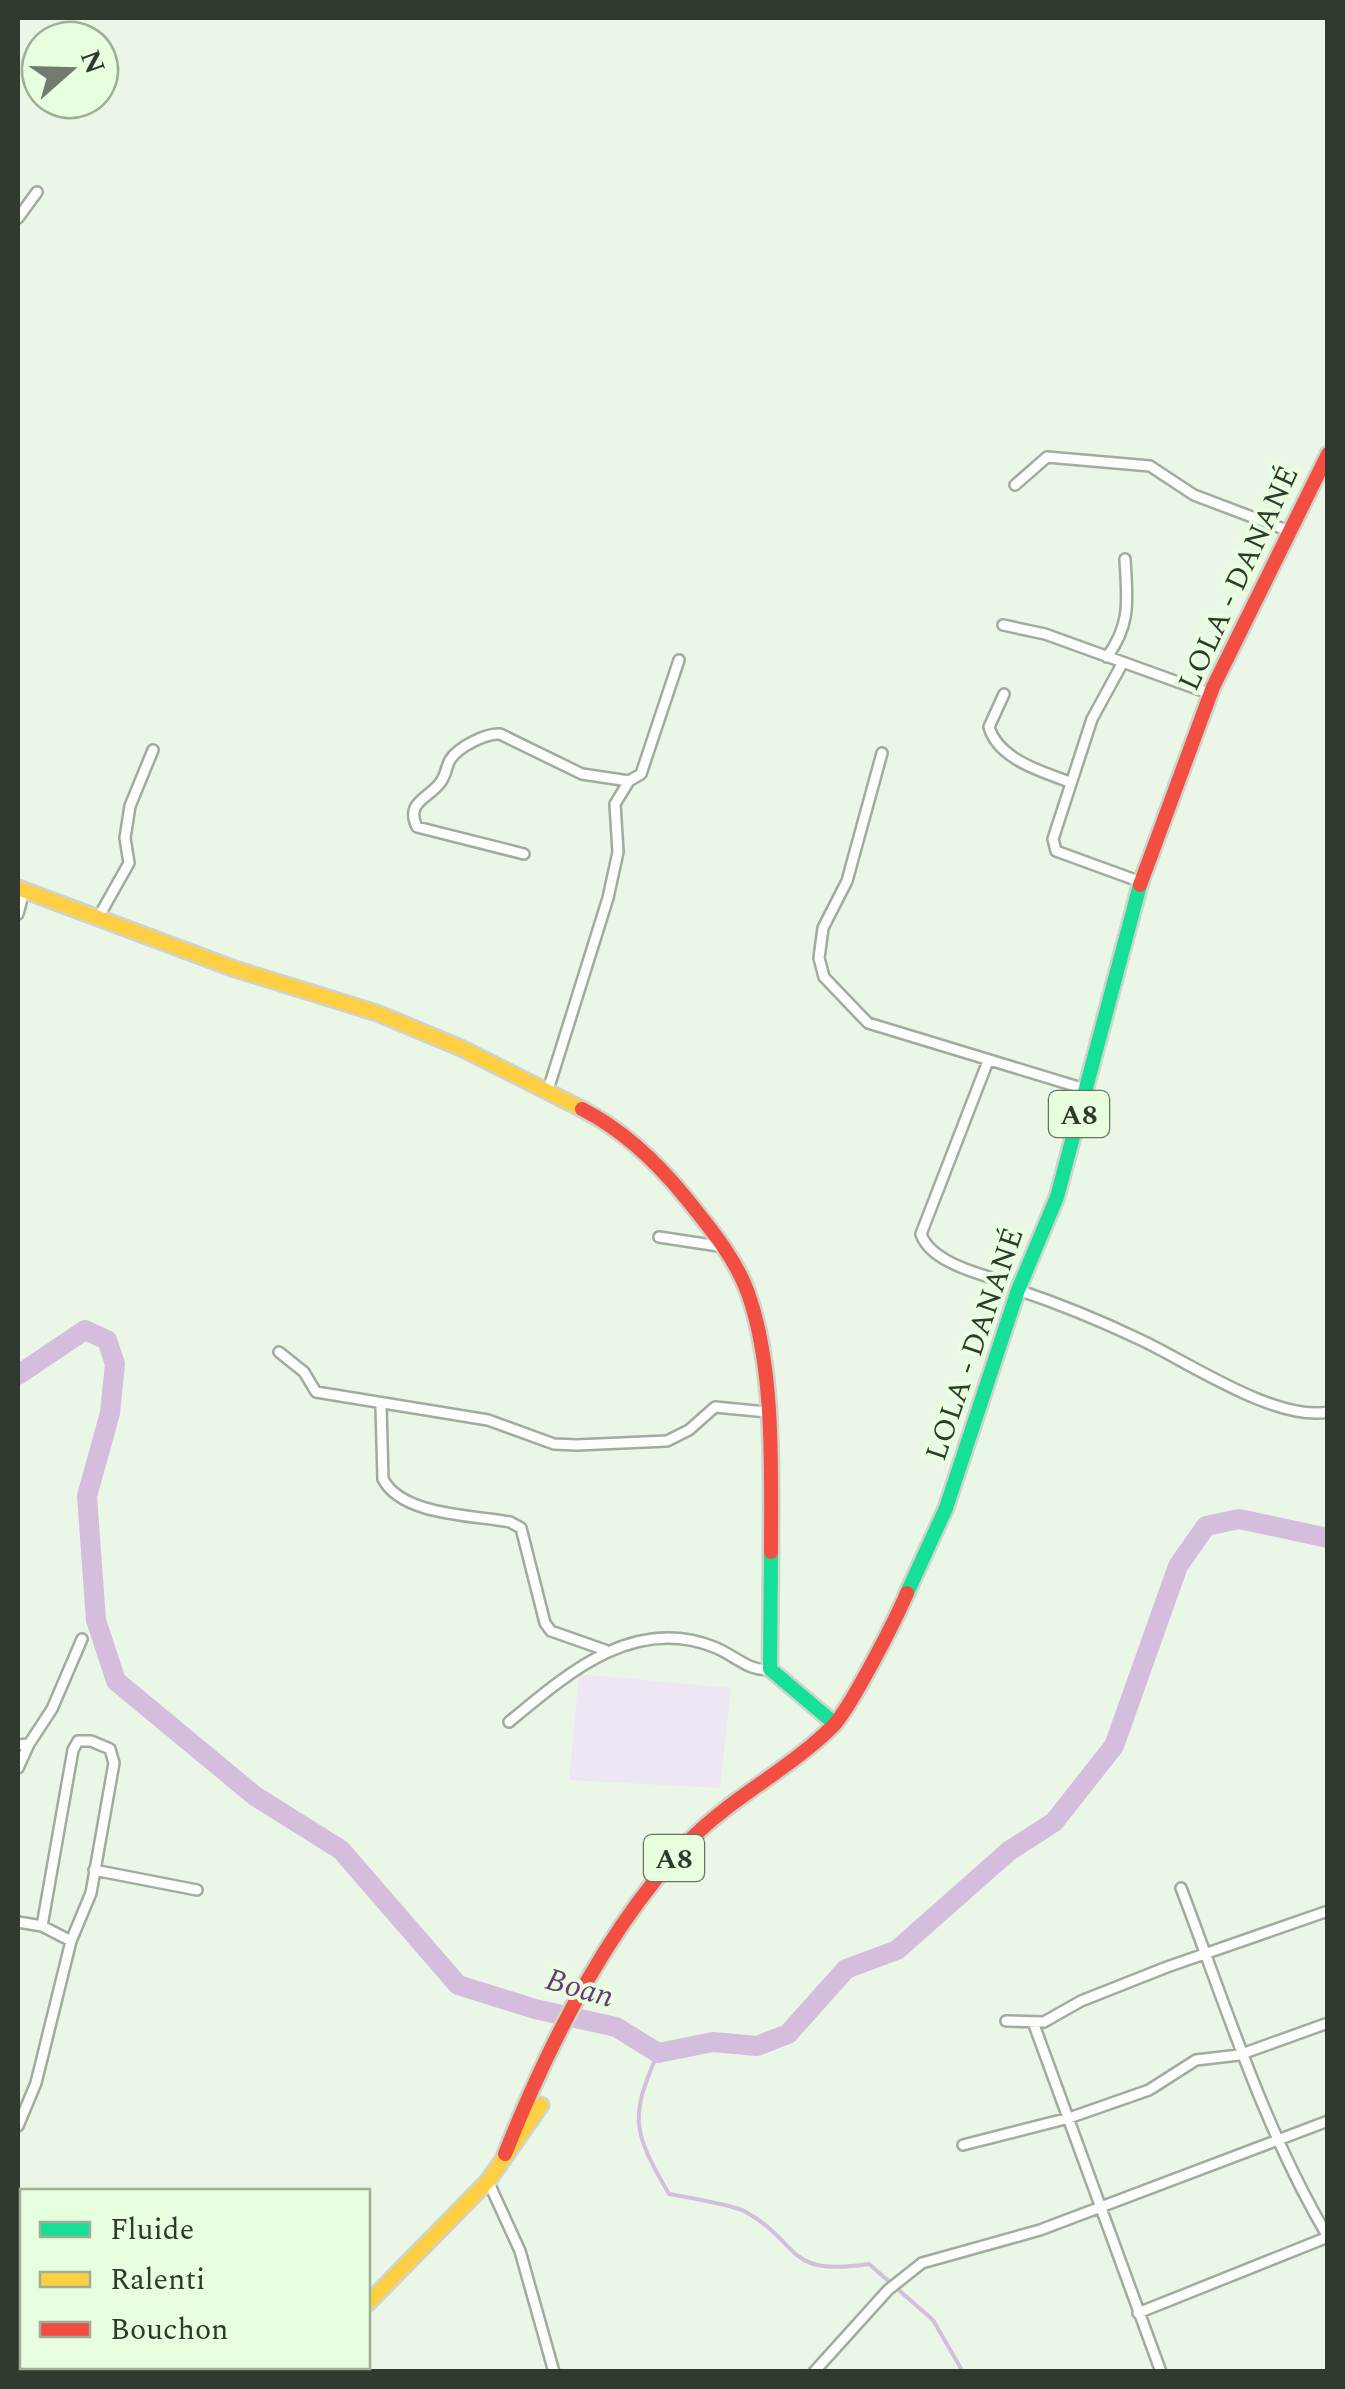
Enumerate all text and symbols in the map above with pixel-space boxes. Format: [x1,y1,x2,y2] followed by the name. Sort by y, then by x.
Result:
[20,20,120,120] north arrow
[68,44,116,80] text: N
[1167,458,1311,699] street label: LOLA - DANANÉ
[1049,1091,1109,1137] road number: A8
[913,1222,1036,1467] street label: LOLA - DANANÉ
[644,1835,704,1881] road number: A8
[540,1955,620,2022] water label: Boan
[20,2189,370,2369] legend
[110,2207,194,2253] text: Fluide
[110,2257,205,2303] text: Ralenti
[110,2307,229,2353] text: Bouchon

